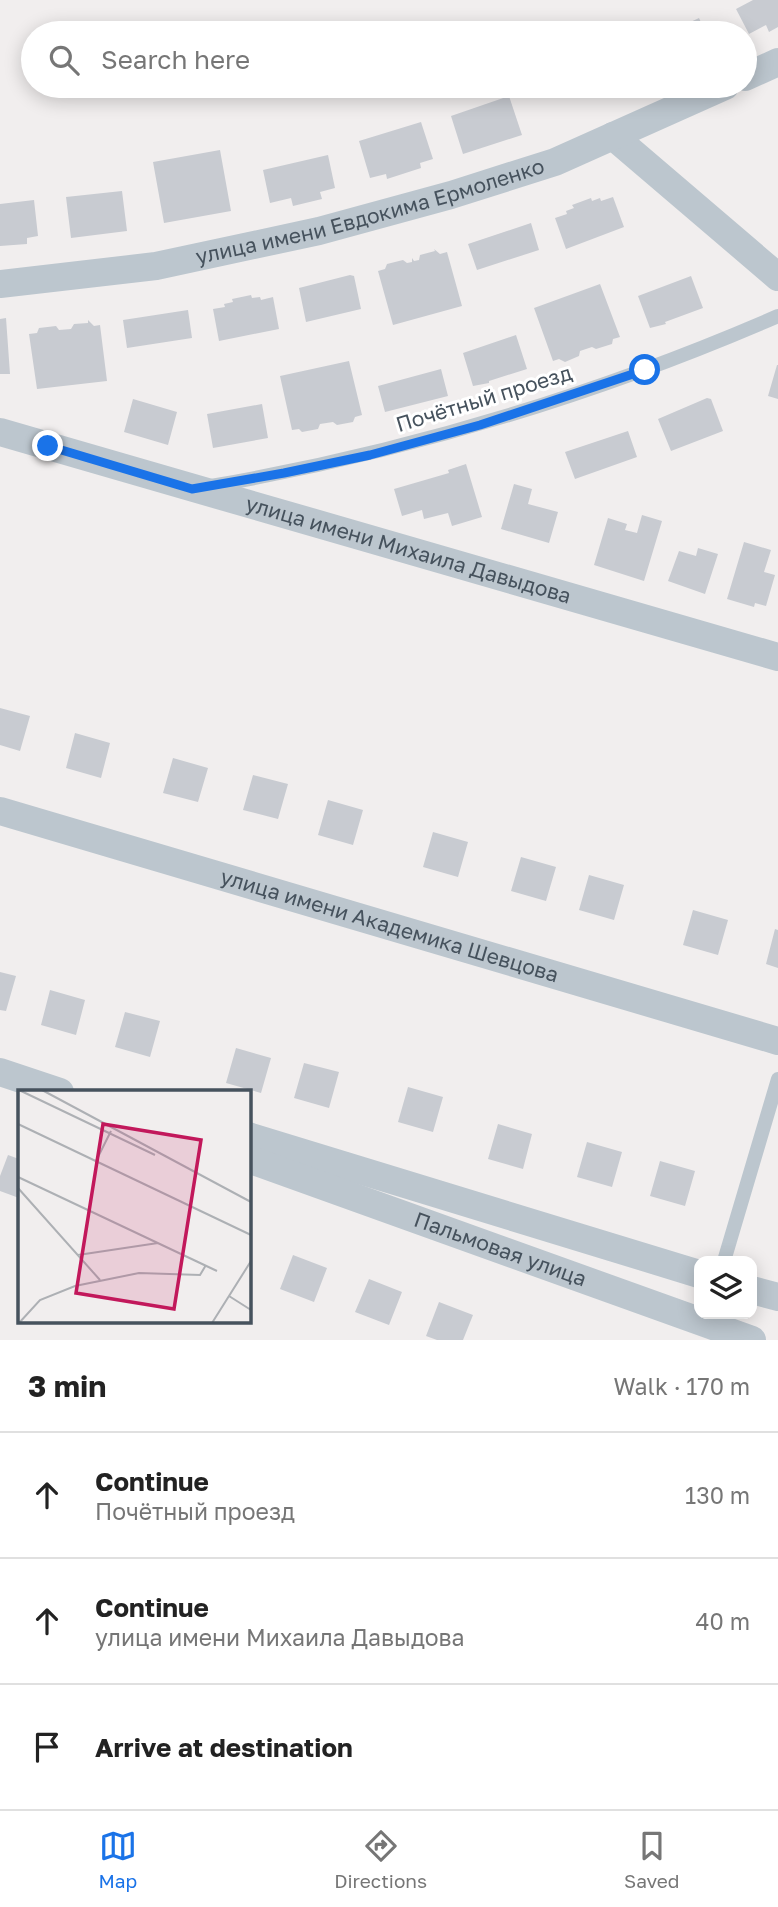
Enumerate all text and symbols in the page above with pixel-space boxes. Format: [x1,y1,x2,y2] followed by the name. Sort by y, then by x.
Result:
[21,21,757,98] search box
[45,41,83,79] icon: search
[101,44,250,75] text: Search here
[193,152,547,269] street label: улица имени Евдокима Ермоленко
[629,354,660,385] route start
[393,359,575,437] street label: Почётный проезд
[32,430,63,461] route end
[243,490,574,609] street label: улица имени Михаила Давыдова
[217,863,562,987] street label: улица имени Академика Шевцова
[18,1090,250,1322] inset map
[411,1206,590,1292] street label: Пальмовая улица
[694,1256,757,1319] map controls
[694,1256,757,1319] button: layers
[28,1368,106,1404] text: 3 min
[613,1372,750,1400] text: Walk · 170 m
[95,1466,209,1497] text: Continue
[28,1476,66,1514] icon: ahead
[685,1481,750,1509] text: 130 m
[95,1497,295,1525] text: Почётный проезд
[95,1592,209,1623] text: Continue
[28,1602,66,1640] icon: ahead
[696,1607,750,1635] text: 40 m
[95,1623,465,1651] text: улица имени Михаила Давыдова
[28,1728,66,1766] icon: arrive
[95,1732,353,1763] text: Arrive at destination
[98,1827,137,1892] tab: Map
[334,1827,427,1892] tab: Directions
[624,1827,680,1892] tab: Saved

